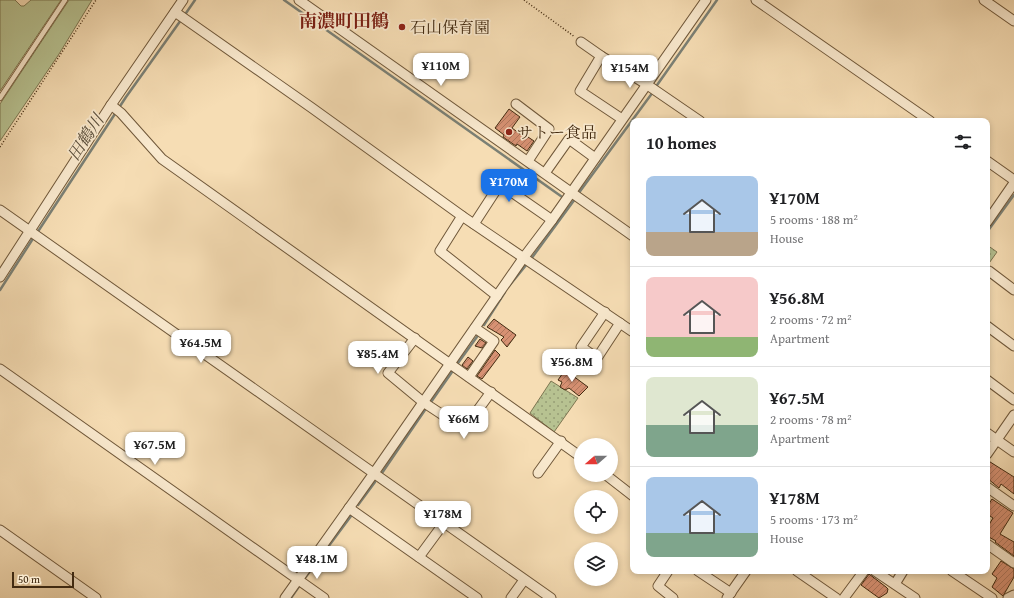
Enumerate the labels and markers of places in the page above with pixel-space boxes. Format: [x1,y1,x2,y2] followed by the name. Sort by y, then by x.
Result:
[410,15,490,39] place label: 石山保育園
[397,22,407,32] marker: 石山保育園
[413,53,469,87] pin: ¥110M
[602,55,658,89] pin: ¥154M
[517,120,597,144] place label: サトー食品
[504,127,514,137] marker: サトー食品
[481,169,537,203] pin: ¥170M
[168,330,234,364] pin: ¥64.5M
[345,341,411,375] pin: ¥85.4M
[539,349,605,383] pin: ¥56.8M
[440,406,488,440] pin: ¥66M
[122,432,188,466] pin: ¥67.5M
[415,501,471,535] pin: ¥178M
[284,546,350,580] pin: ¥48.1M

